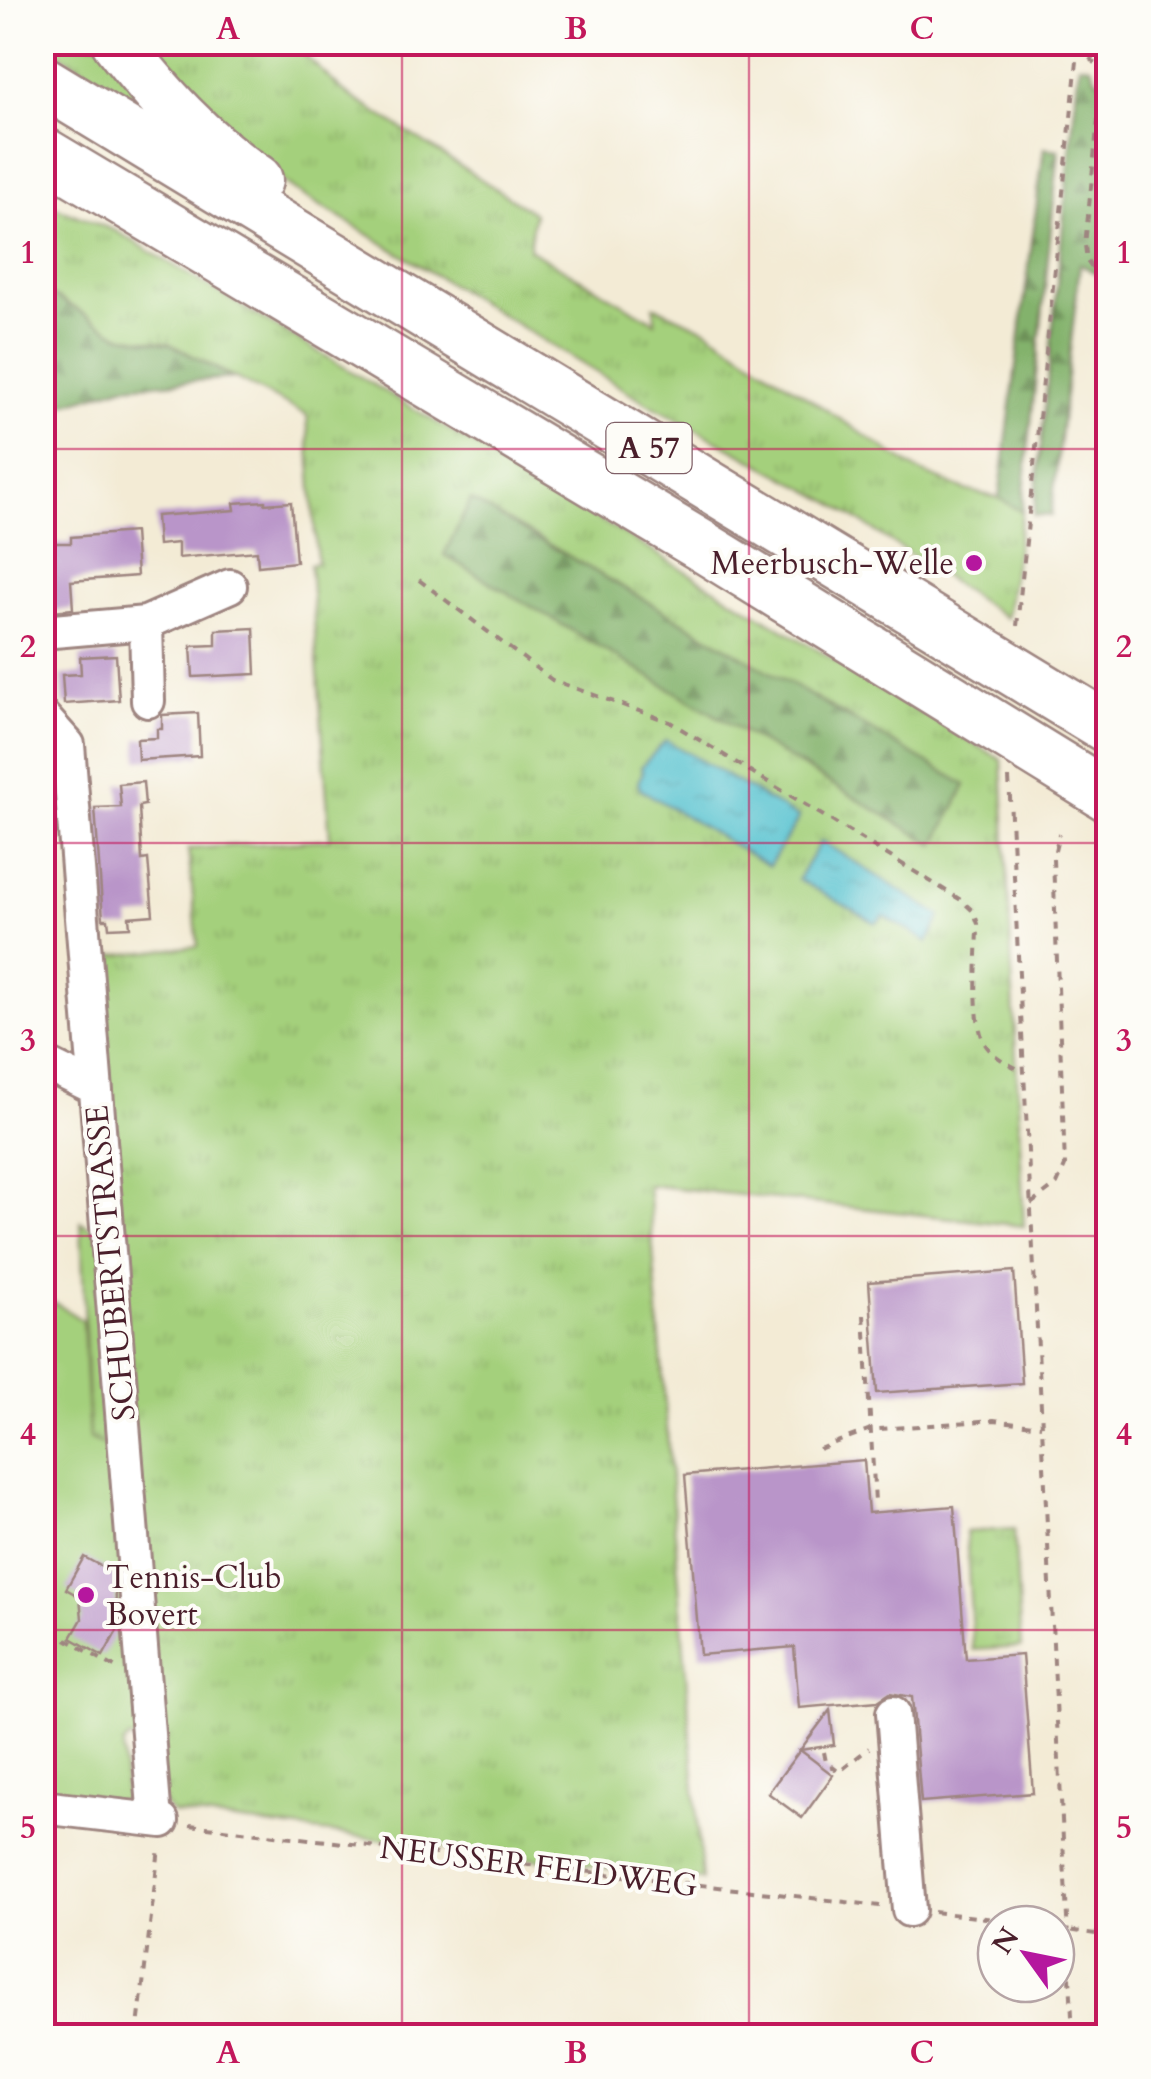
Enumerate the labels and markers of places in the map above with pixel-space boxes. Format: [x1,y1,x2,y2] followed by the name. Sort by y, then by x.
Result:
[711,542,954,586] place label: Meerbusch-Welle
[963,552,985,574] marker: Meerbusch-Welle
[106,1556,282,1637] place label: Tennis-Club Bovert
[75,1584,97,1606] marker: Tennis-Club Bovert

